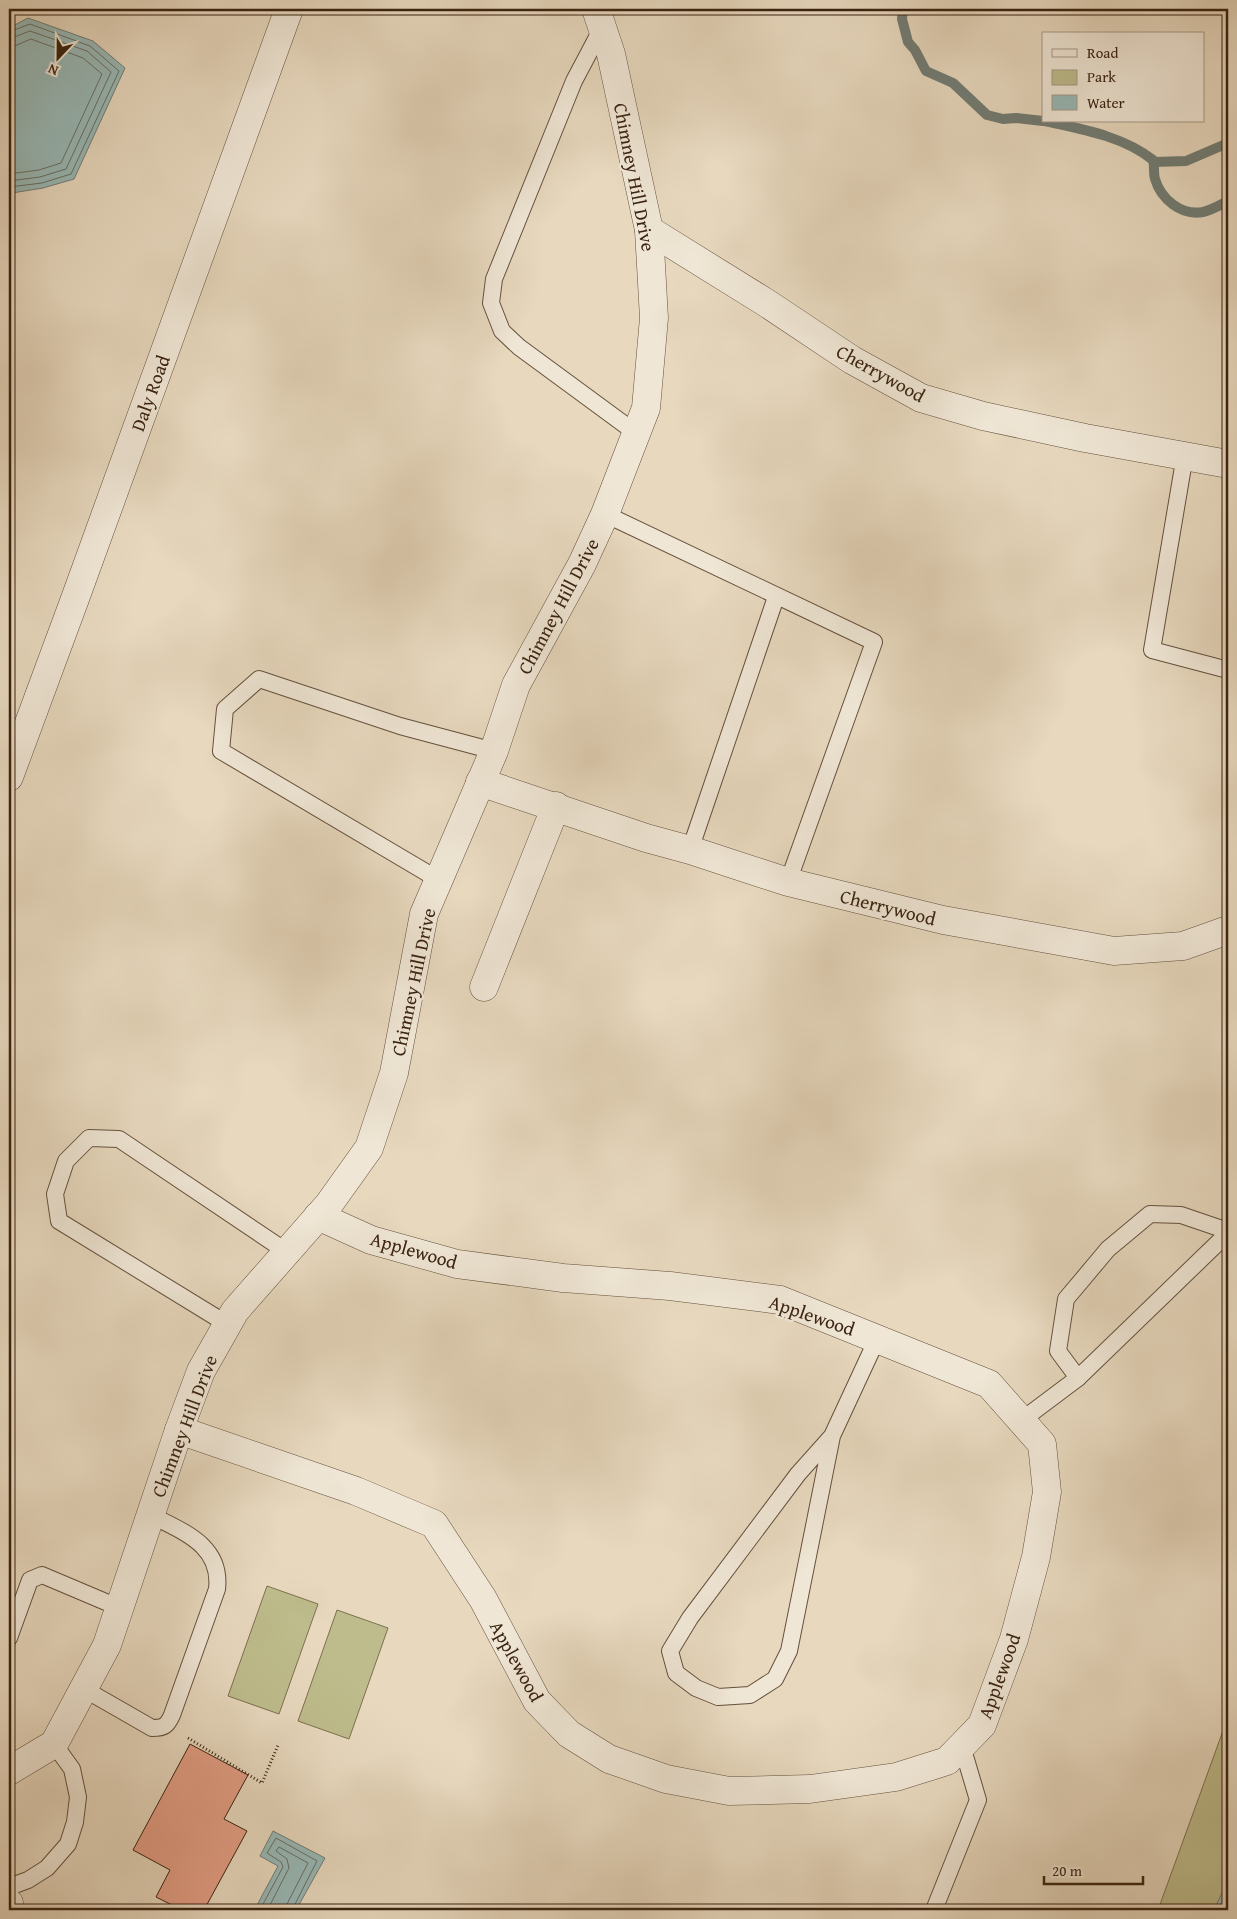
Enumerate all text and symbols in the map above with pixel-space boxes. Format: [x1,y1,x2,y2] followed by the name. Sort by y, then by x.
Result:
[32,32,82,82] north arrow
[1042,32,1204,122] legend
[1087,42,1118,63] text: Road
[44,59,61,81] text: N
[1087,66,1116,87] text: Park
[1087,92,1125,113] text: Water
[607,100,663,254] street label: Chimney Hill Drive
[831,337,931,409] street label: Cherrywood
[123,350,177,435] street label: Daly Road
[510,533,606,679] street label: Chimney Hill Drive
[837,882,940,933] street label: Cherrywood
[384,905,442,1059] street label: Chimney Hill Drive
[367,1224,461,1276] street label: Applewood
[765,1287,859,1343] street label: Applewood
[144,1351,224,1501] street label: Chimney Hill Drive
[483,1615,551,1707] street label: Applewood
[971,1629,1028,1723] street label: Applewood
[1044,1854,1143,1886] scale bar
[1052,1860,1083,1881] text: 20 m

